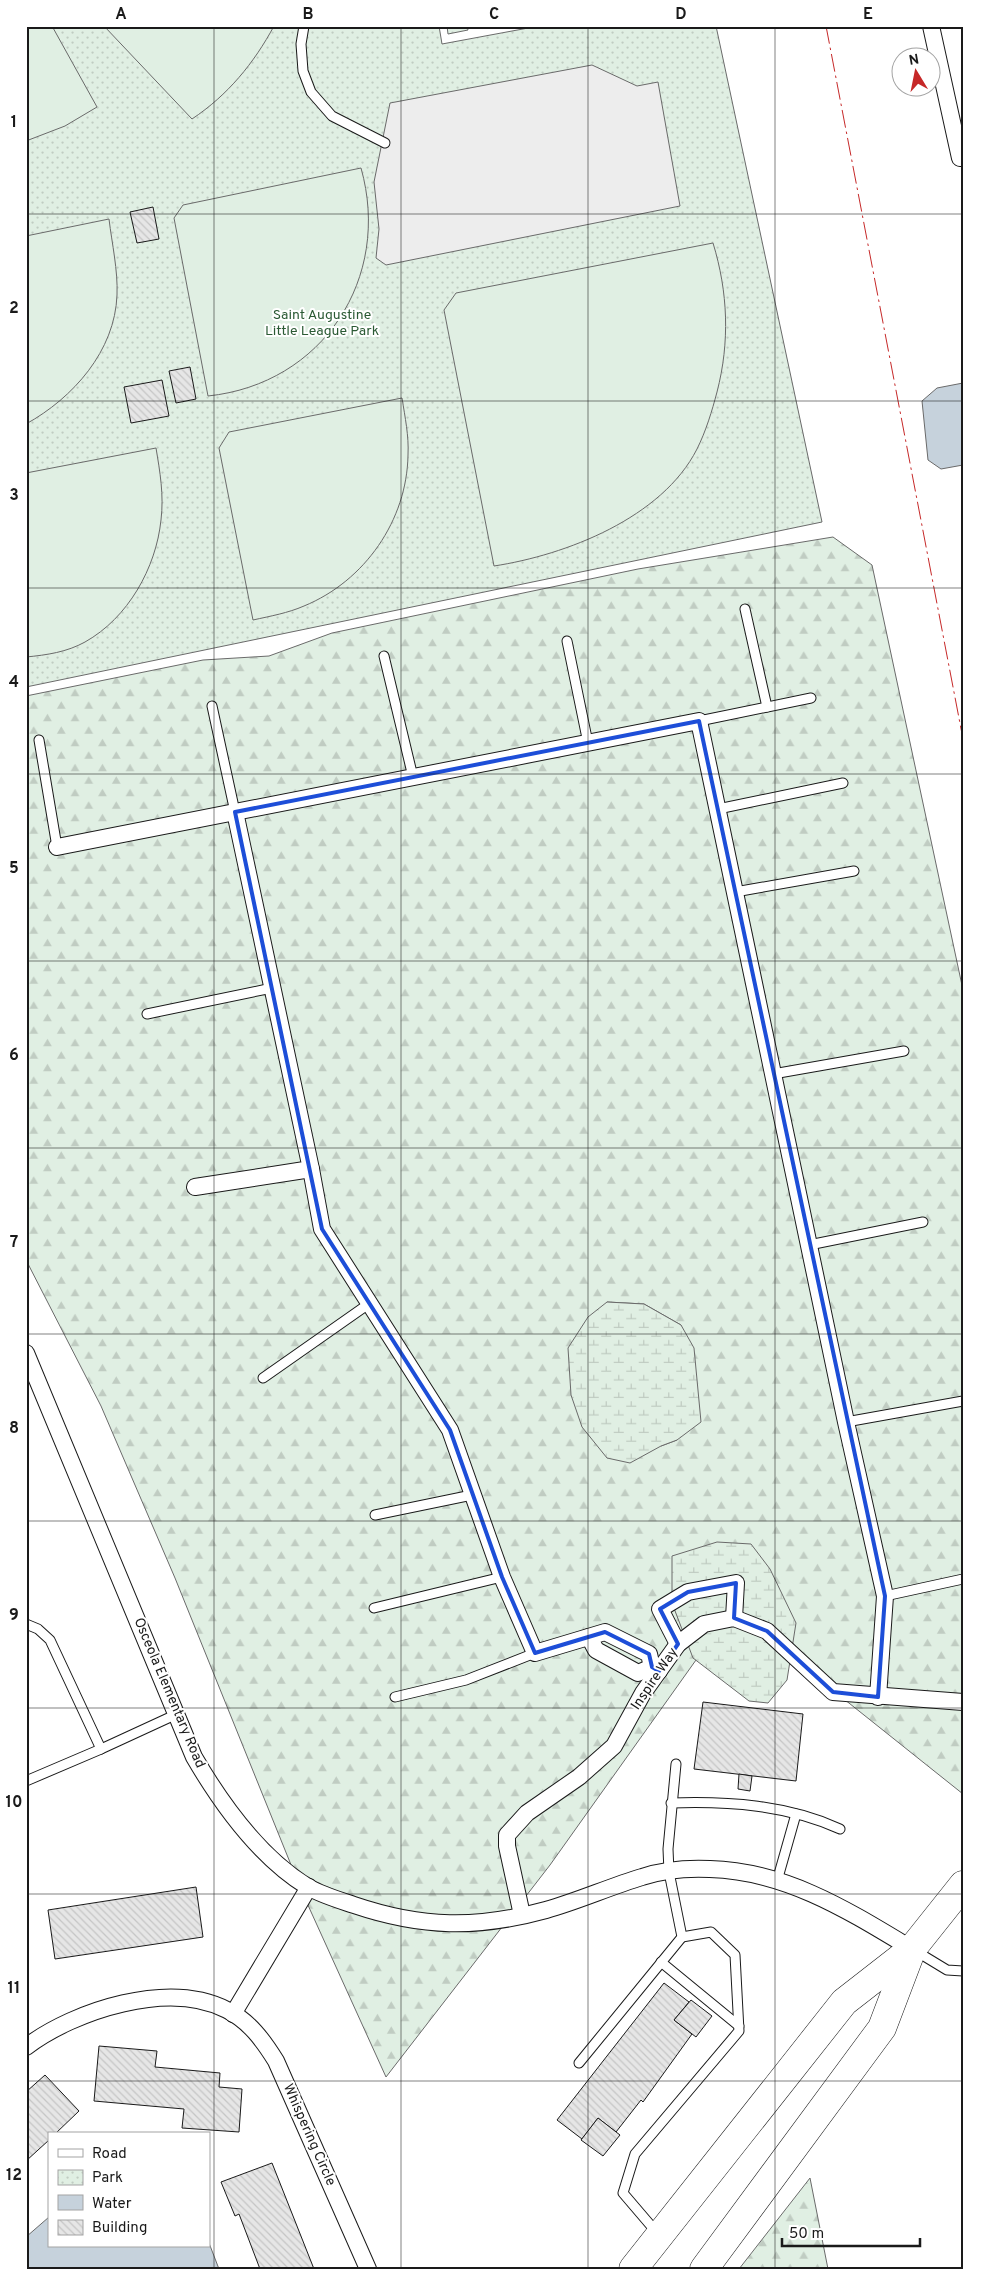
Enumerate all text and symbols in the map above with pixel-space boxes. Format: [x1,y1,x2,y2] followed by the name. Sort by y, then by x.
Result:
[115,5,127,25] text: A
[302,5,314,25] text: B
[489,5,499,25] text: C
[675,5,687,25] text: D
[863,5,873,25] text: E
[892,48,942,98] north arrow
[908,51,920,70] text: N
[11,113,17,133] text: 1
[9,299,19,319] text: 2
[265,307,379,340] park label: Saint Augustine Little League Park
[9,486,19,506] text: 3
[9,673,19,693] text: 4
[9,859,19,879] text: 5
[9,1046,19,1066] text: 6
[10,1233,18,1253] text: 7
[9,1419,19,1439] text: 8
[9,1606,19,1626] text: 9
[130,1615,208,1771] street label: Osceola Elementary Road
[628,1645,682,1713] street label: Inspire Way
[6,1793,22,1813] text: 10
[8,1979,20,1999] text: 11
[279,2081,339,2189] street label: Whispering Circle
[48,2132,210,2248] legend
[92,2145,127,2164] text: Road
[6,2166,22,2186] text: 12
[92,2169,123,2188] text: Park
[92,2195,132,2214] text: Water
[782,2215,919,2247] scale bar
[92,2219,147,2238] text: Building
[789,2225,824,2244] text: 50 m

